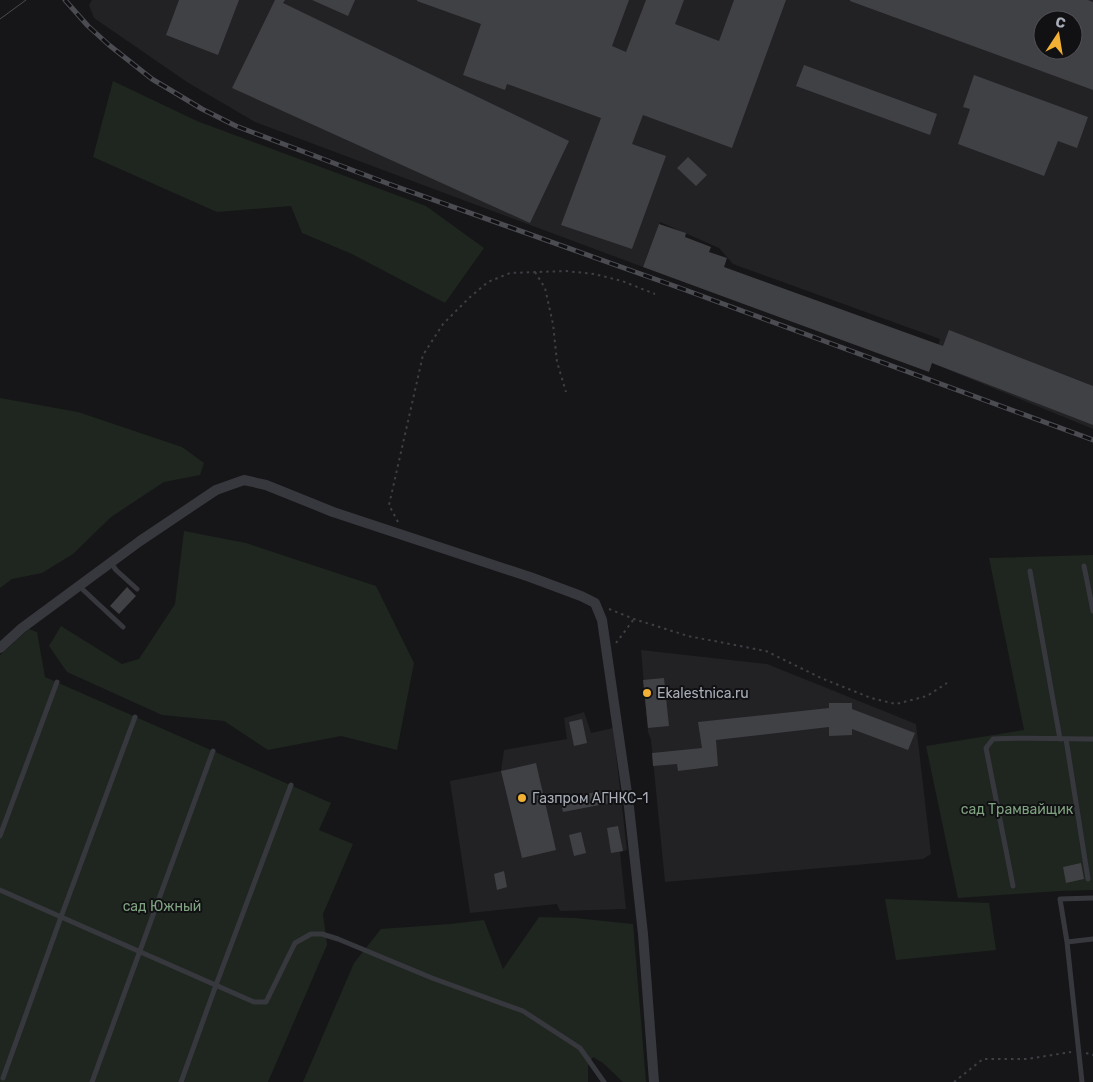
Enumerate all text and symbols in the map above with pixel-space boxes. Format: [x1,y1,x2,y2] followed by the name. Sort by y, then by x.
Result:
[1033,10,1083,60] north arrow
[1054,13,1067,32] text: С
[657,685,749,702] place label: Ekalestnica.ru
[641,687,653,699] marker: Ekalestnica.ru
[532,790,649,807] place label: Газпром АГНКС-1
[516,792,528,804] marker: Газпром АГНКС-1
[961,801,1074,818] park label: сад Трамвайщик
[123,898,201,915] park label: сад Южный

